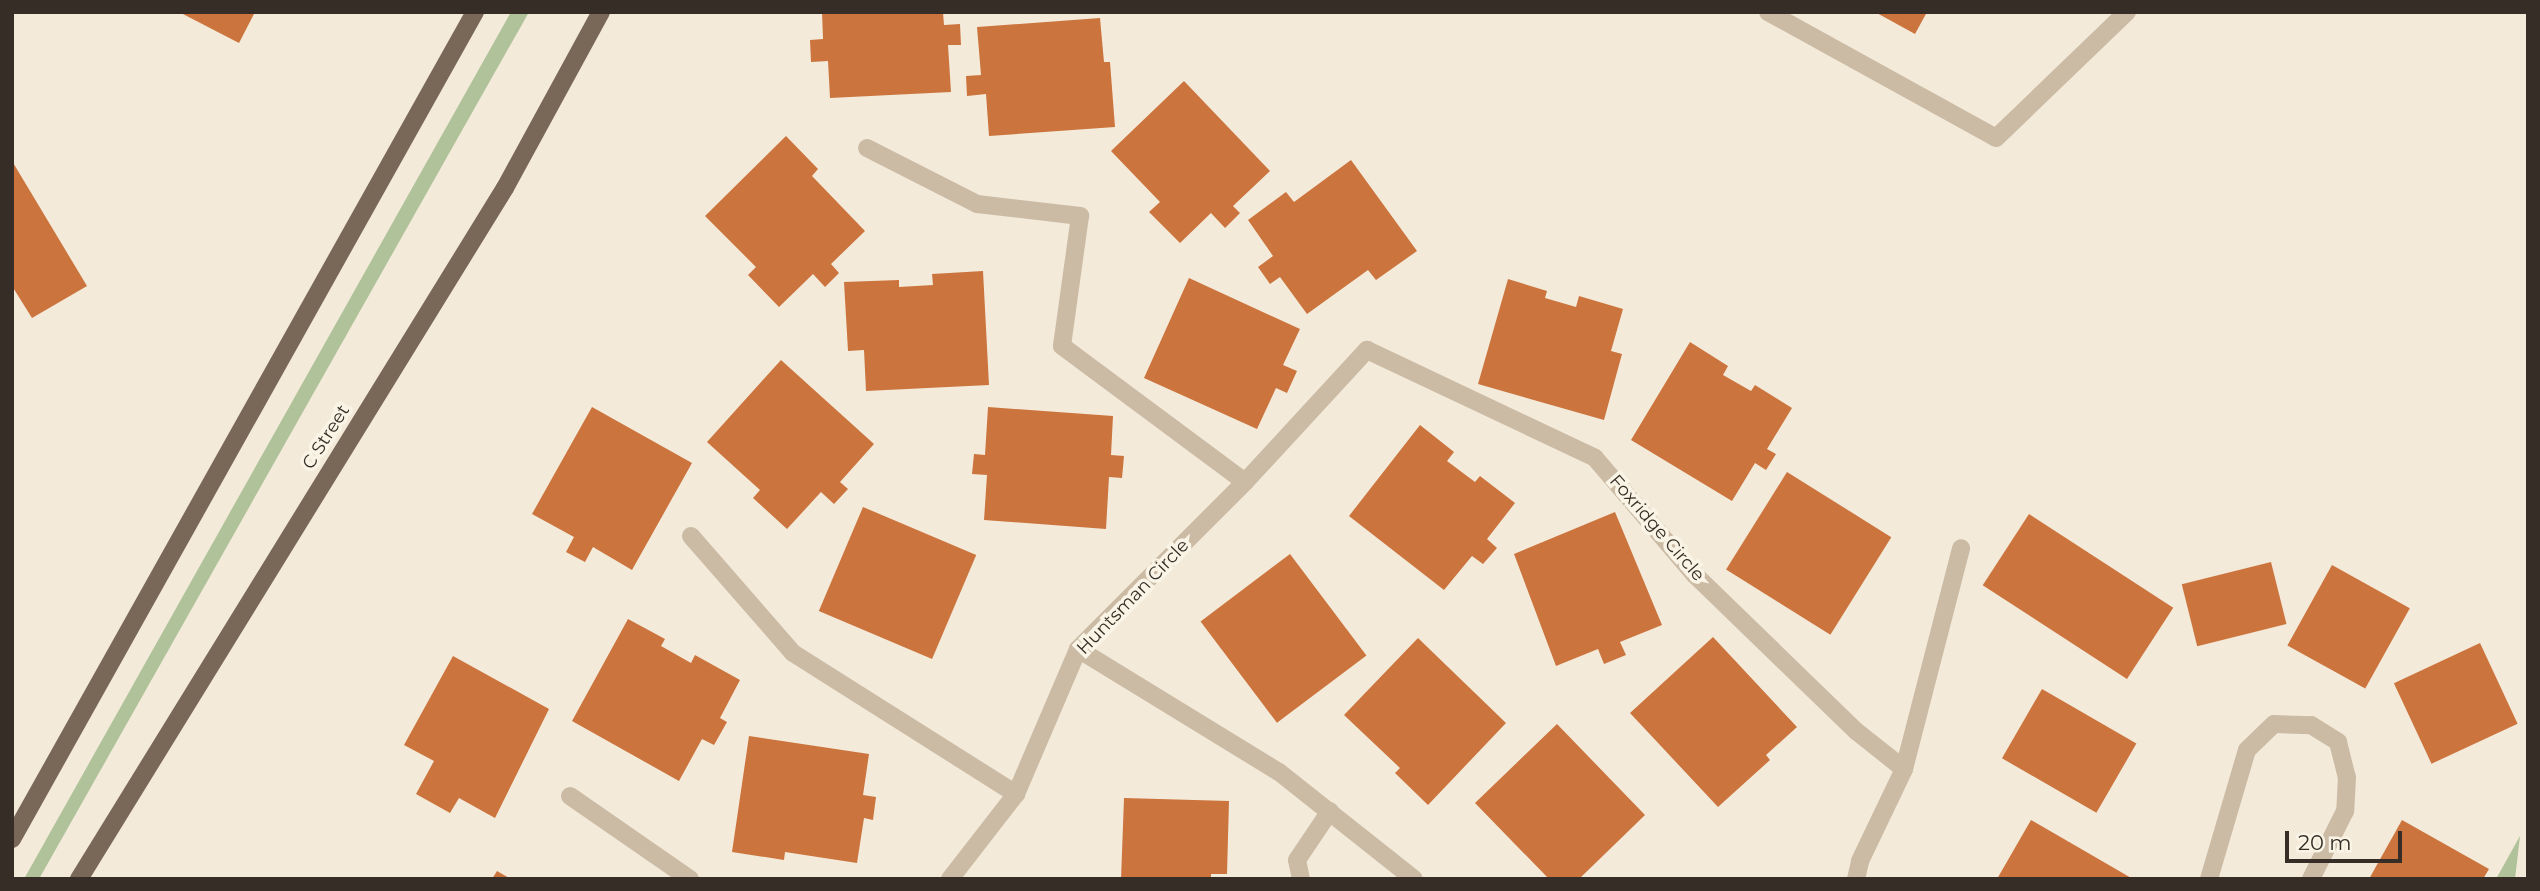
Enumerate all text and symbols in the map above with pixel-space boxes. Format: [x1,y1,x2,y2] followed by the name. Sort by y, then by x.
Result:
[298,401,354,473] street label: C Street
[1605,470,1709,586] street label: Foxridge Circle
[1072,535,1194,659] street label: Huntsman Circle
[2288,818,2405,862] scale bar
[2298,830,2352,855] text: 20 m

